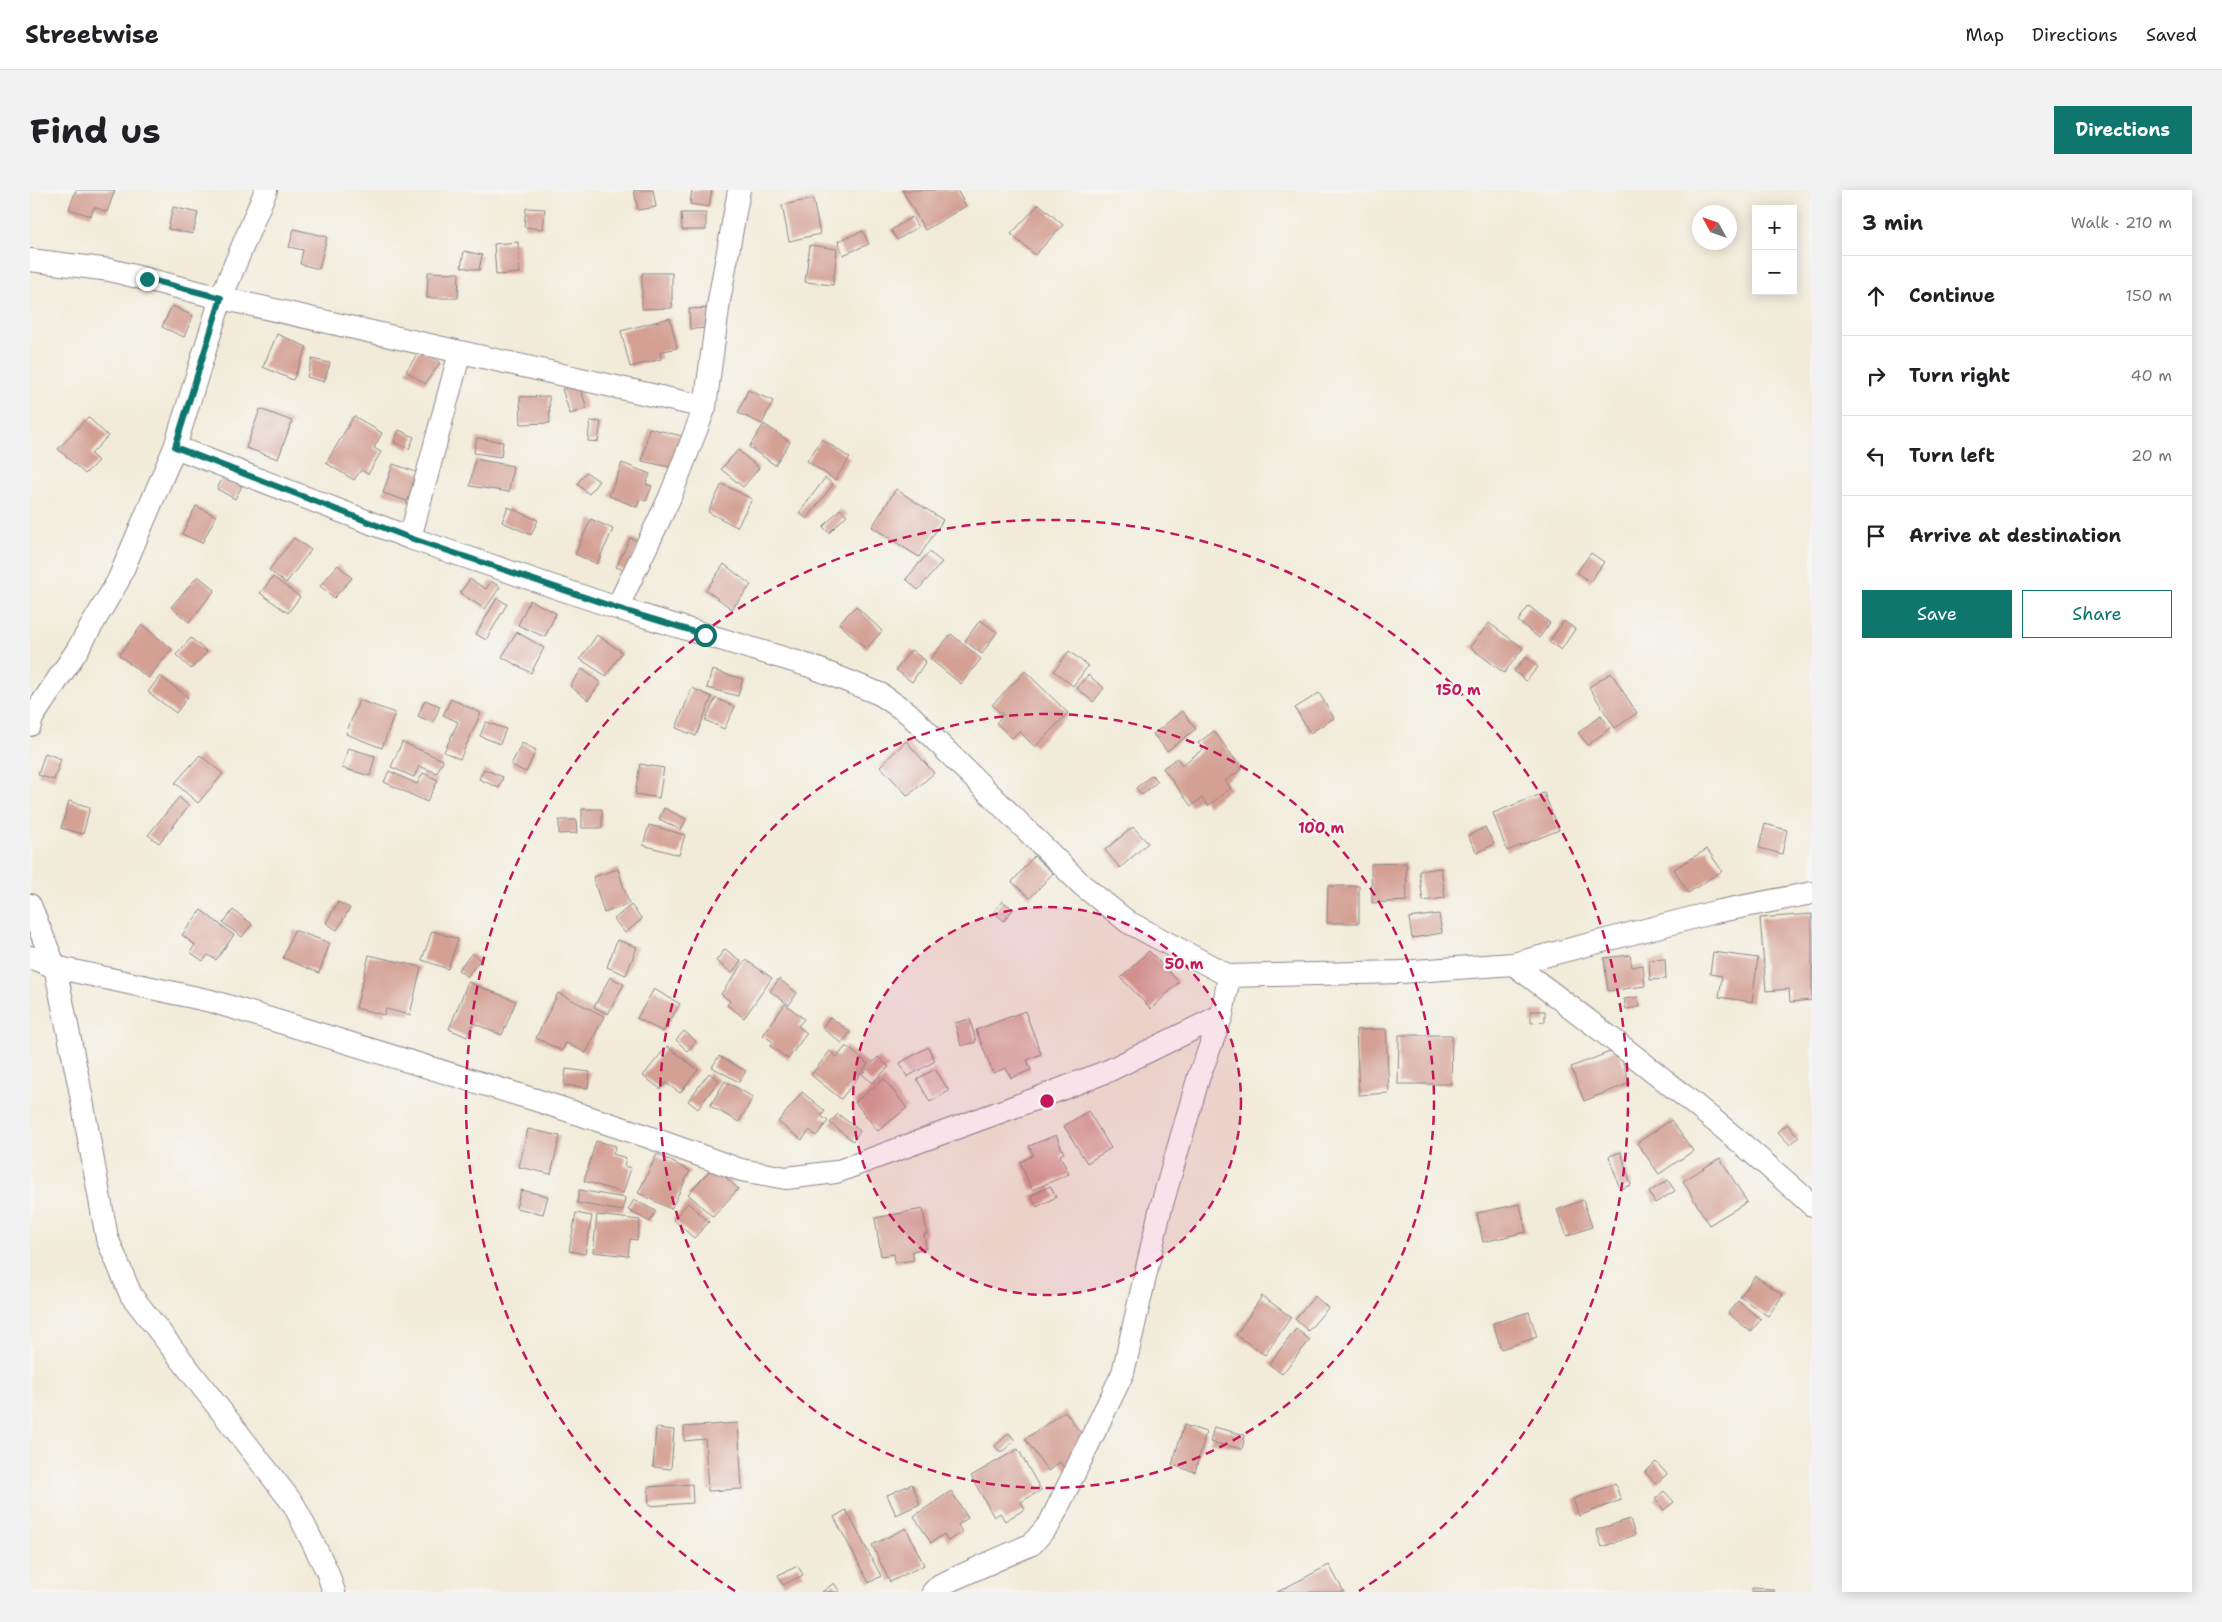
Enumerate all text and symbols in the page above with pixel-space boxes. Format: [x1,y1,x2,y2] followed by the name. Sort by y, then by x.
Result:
[25,19,159,51] text: Streetwise
[1966,23,2004,47] text: Map
[2032,23,2118,47] text: Directions
[2146,23,2197,47] text: Saved
[2054,106,2192,154] button: Directions
[30,107,161,154] text: Find us
[1692,205,1737,250] north arrow
[1752,205,1797,295] map controls
[1752,205,1797,250] button: +
[1862,209,1923,237] text: 3 min
[2071,212,2172,233] text: Walk · 210 m
[1752,250,1797,295] button: −
[136,268,159,291] route end
[1862,282,1890,310] icon: ahead
[1909,283,1995,308] text: Continue
[2125,285,2172,306] text: 150 m
[1862,362,1890,390] icon: right
[1909,363,2010,388] text: Turn right
[2130,365,2172,386] text: 40 m
[1862,442,1890,470] icon: left
[1909,443,1995,468] text: Turn left
[2131,445,2172,466] text: 20 m
[1862,522,1890,550] icon: arrive
[1909,523,2121,548] text: Arrive at destination
[1862,590,2012,638] button: Save
[2022,590,2172,638] button: Share
[694,624,717,647] route start
[1435,680,1481,700] text: 150 m
[1298,818,1344,838] text: 100 m
[1165,954,1204,974] text: 50 m
[1038,1092,1056,1110] centre of rings

